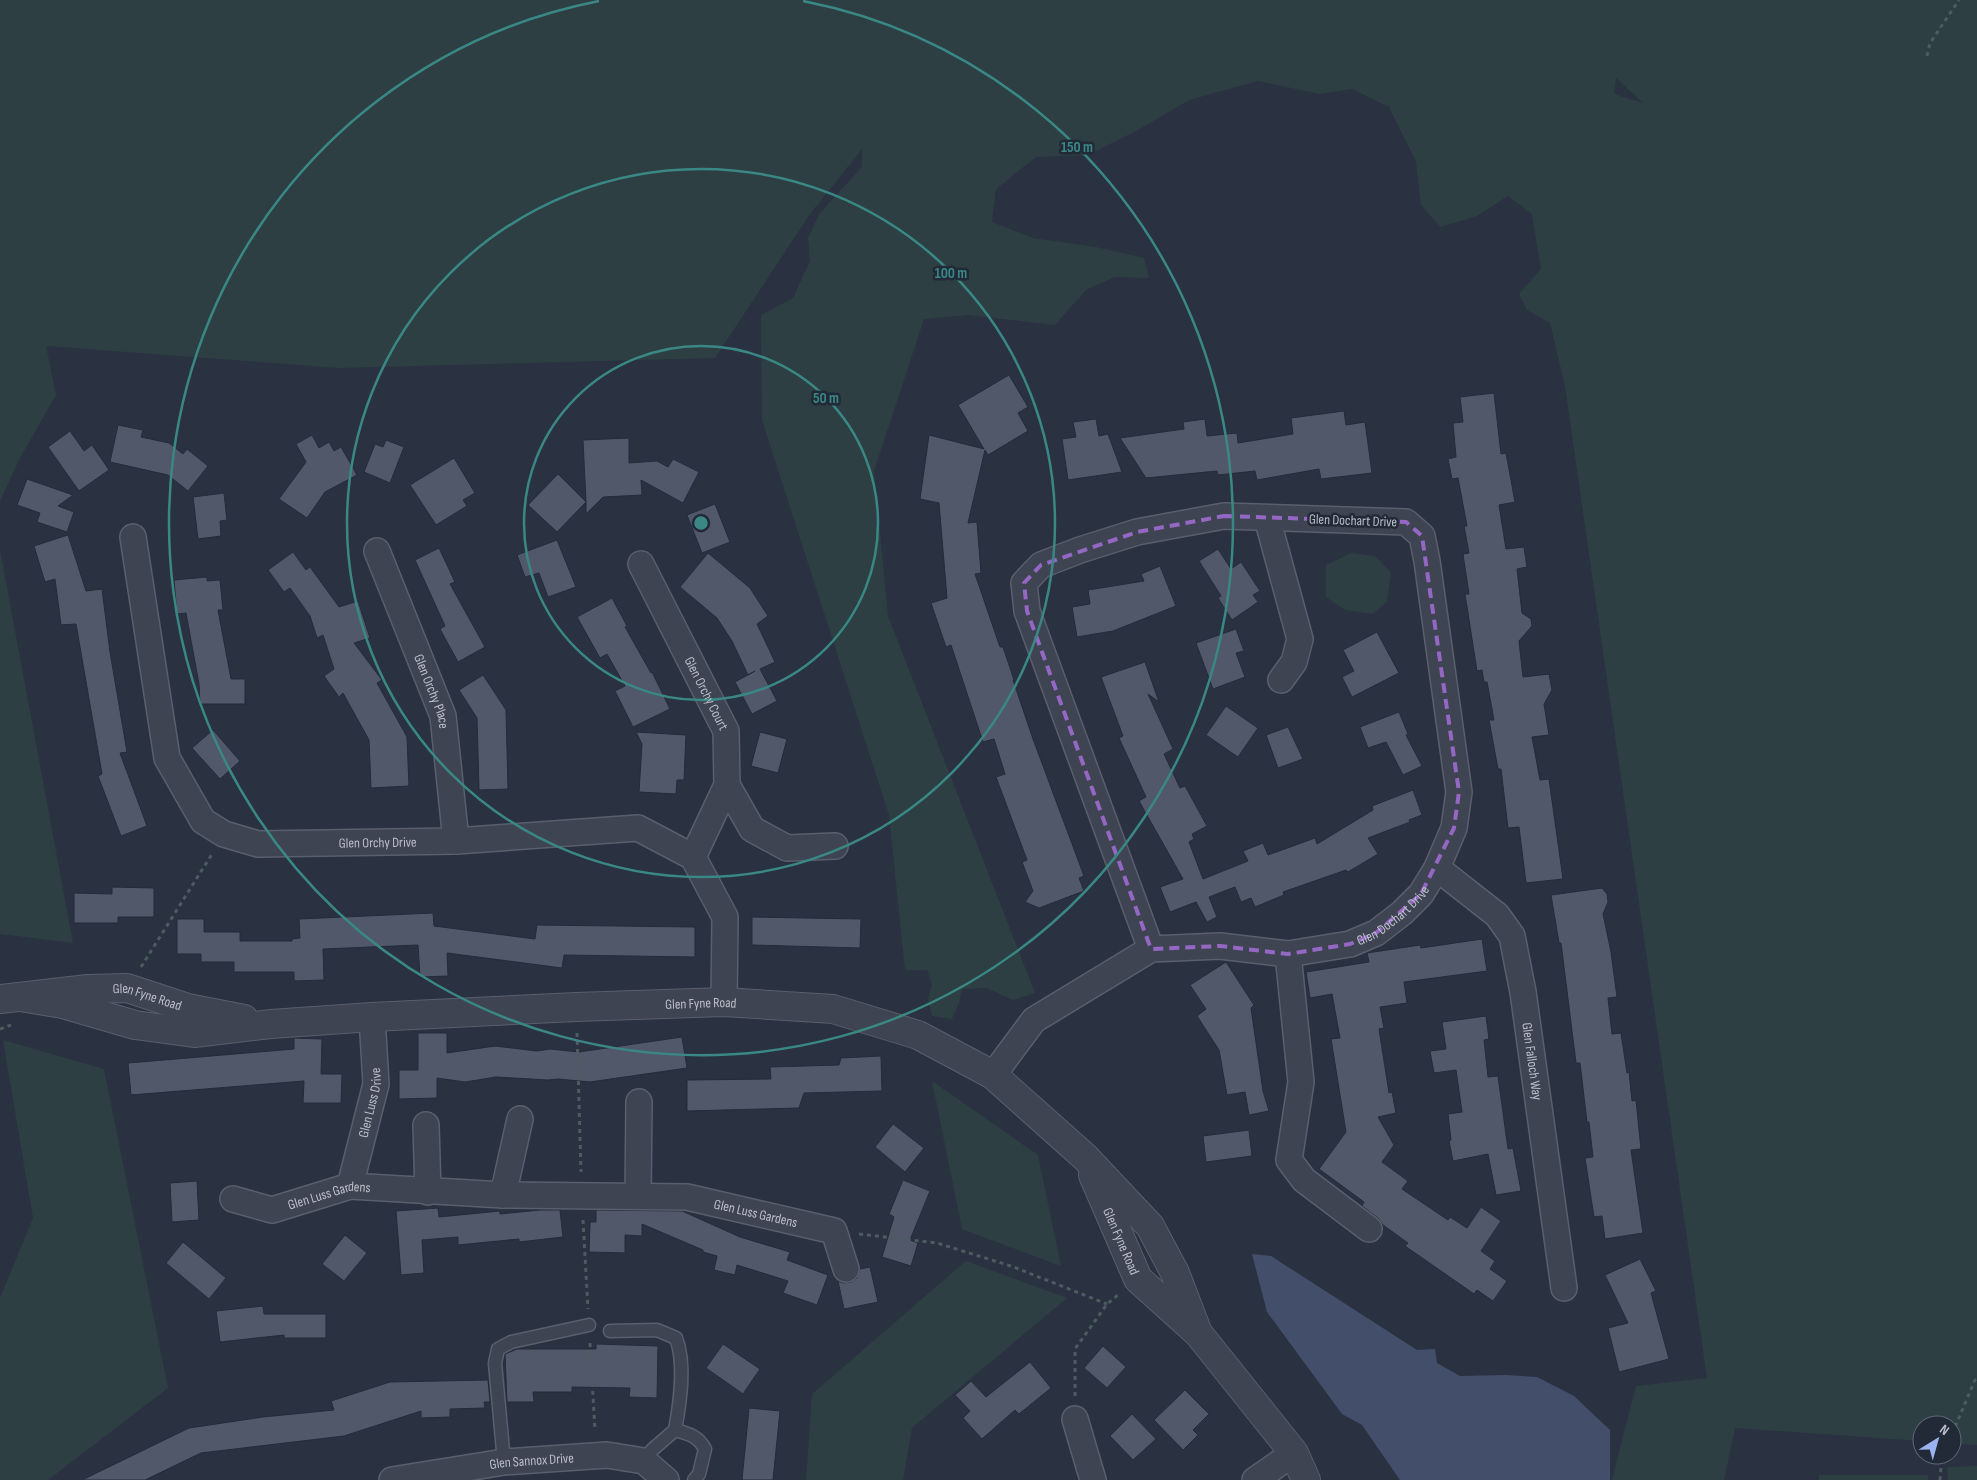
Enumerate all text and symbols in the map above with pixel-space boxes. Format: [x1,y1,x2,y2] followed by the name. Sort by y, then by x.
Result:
[1061,138,1093,157] text: 150 m
[935,264,967,283] text: 100 m
[813,389,839,408] text: 50 m
[1309,510,1397,531] street label: Glen Dochart Drive
[692,514,710,532] centre of rings
[410,652,452,729] street label: Glen Orchy Place
[681,654,732,733] street label: Glen Orchy Court
[339,834,417,852] street label: Glen Orchy Drive
[1354,883,1433,949] street label: Glen Dochart Drive
[113,980,184,1014] street label: Glen Fyne Road
[665,994,737,1013] street label: Glen Fyne Road
[1518,1021,1546,1102] street label: Glen Falloch Way
[355,1067,385,1139] street label: Glen Luss Drive
[286,1178,371,1214] street label: Glen Luss Gardens
[712,1196,799,1231] street label: Glen Luss Gardens
[1099,1205,1143,1278] street label: Glen Fyne Road
[1912,1415,1962,1465] north arrow
[1936,1421,1953,1439] text: N
[488,1449,574,1473] street label: Glen Sannox Drive

